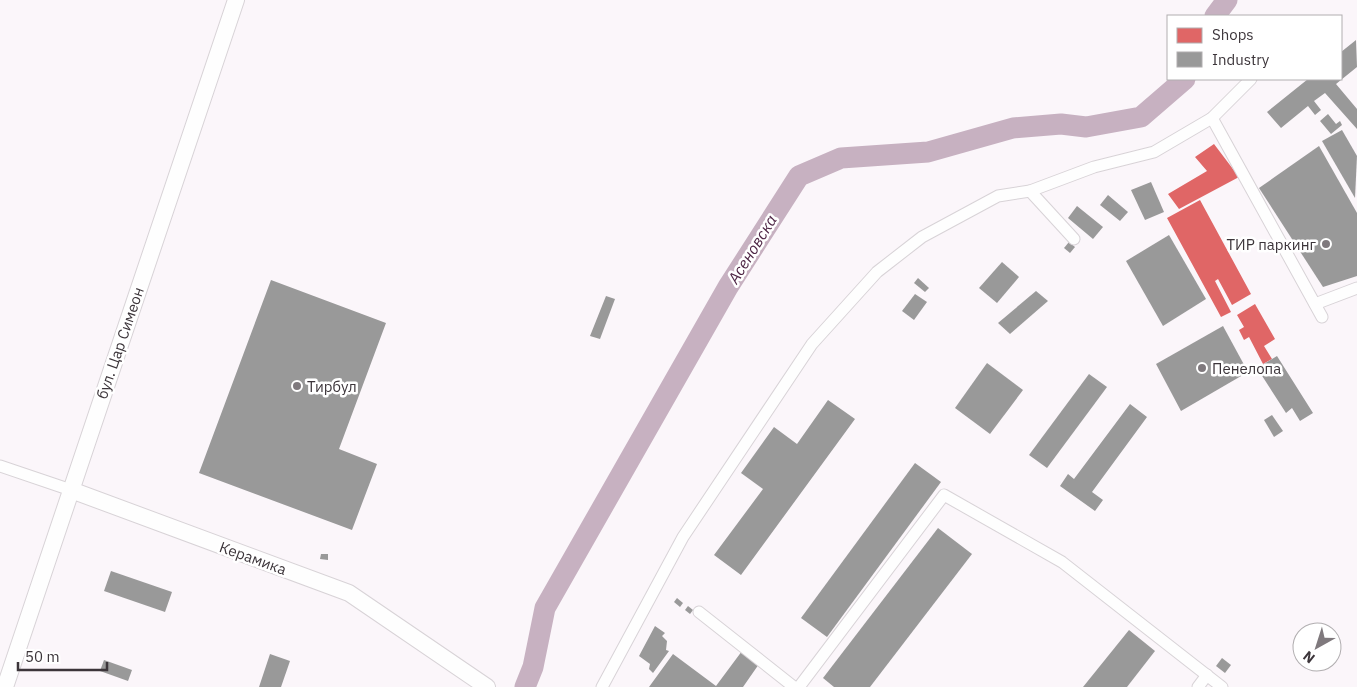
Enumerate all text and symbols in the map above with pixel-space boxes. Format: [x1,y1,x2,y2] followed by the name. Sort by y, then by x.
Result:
[1167,15,1342,80] legend
[1212,25,1254,44] text: Shops
[1212,50,1270,69] text: Industry
[723,211,781,288] water label: Асеновска
[1226,235,1316,254] place label: ТИР паркинг
[1320,238,1332,250] marker: ТИР паркинг
[92,285,148,401] street label: бул. Цар Симеон
[1212,359,1281,378] place label: Пенелопа
[1196,362,1208,374] marker: Пенелопа
[307,377,357,396] place label: Тирбул
[291,380,303,392] marker: Тирбул
[217,537,289,579] street label: Керамика
[1292,622,1342,672] north arrow
[18,640,106,672] scale bar
[25,647,60,666] text: 50 m
[1299,647,1318,667] text: N

